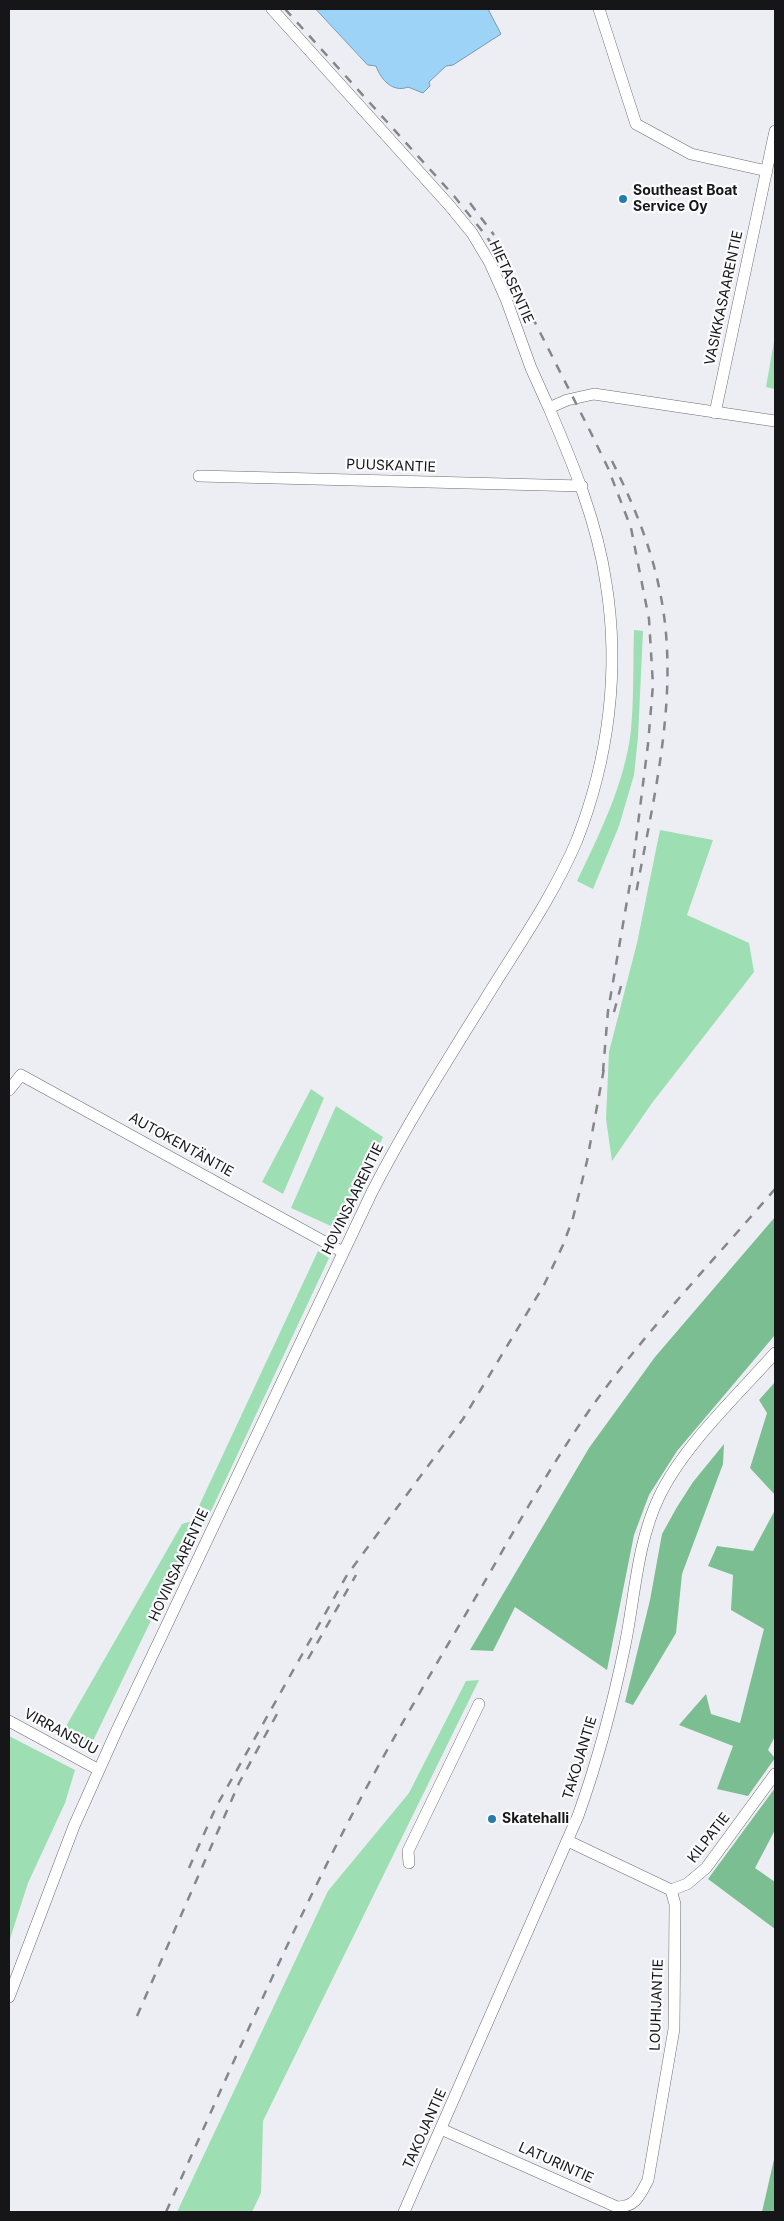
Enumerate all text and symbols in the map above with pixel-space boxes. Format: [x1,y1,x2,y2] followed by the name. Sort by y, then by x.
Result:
[633,183,737,216] place label: Southeast Boat Service Oy
[617,193,629,205] marker: Southeast Boat Service Oy
[702,229,746,367] street label: VASIKKASAARENTIE
[485,238,537,326] street label: HIETASENTIE
[346,456,436,476] street label: PUUSKANTIE
[126,1109,236,1181] street label: AUTOKENTÄNTIE
[319,1140,387,1258] street label: HOVINSAARENTIE
[146,1506,212,1624] street label: HOVINSAARENTIE
[21,1705,101,1759] street label: VIRRANSUU
[559,1714,601,1802] street label: TAKOJANTIE
[684,1810,734,1866] street label: KILPATIE
[502,1811,569,1827] place label: Skatehalli
[486,1813,498,1825] marker: Skatehalli
[647,1959,667,2051] street label: LOUHIJANTIE
[400,2086,450,2172] street label: TAKOJANTIE
[516,2139,596,2187] street label: LATURINTIE

